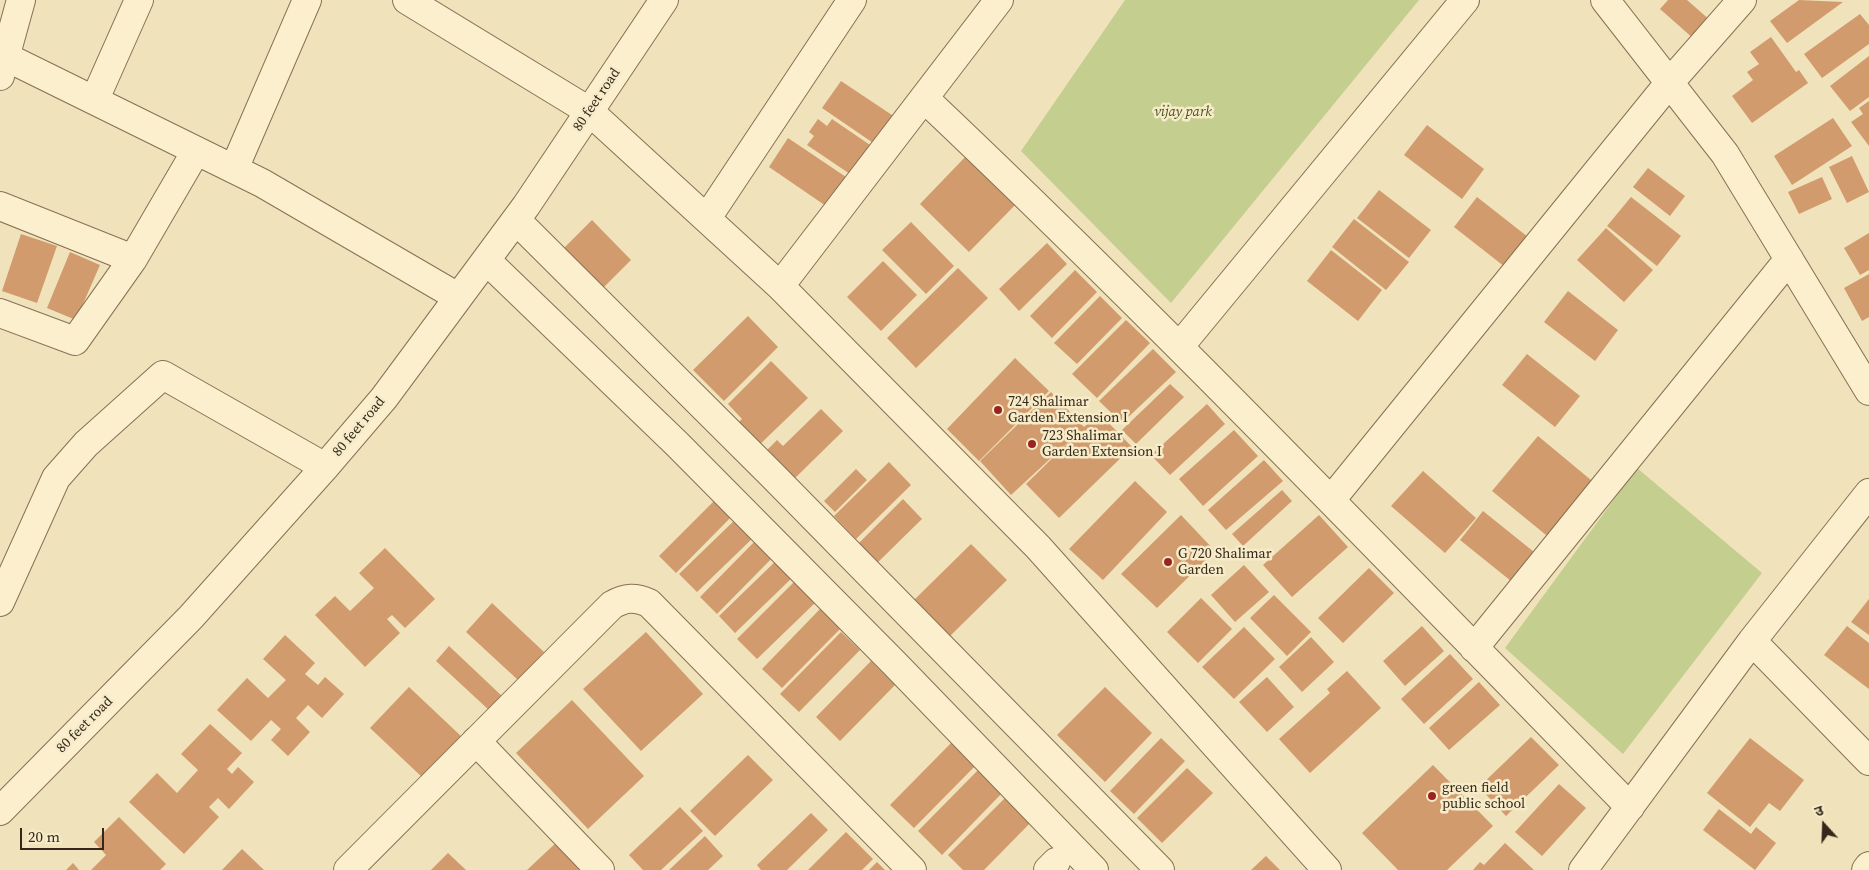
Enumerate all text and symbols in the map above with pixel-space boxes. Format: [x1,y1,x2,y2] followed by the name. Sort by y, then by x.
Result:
[570,65,624,135] street label: 80 feet road
[1154,104,1212,120] park label: vijay park
[329,394,389,460] street label: 80 feet road
[1008,394,1128,427] place label: 724 Shalimar Garden Extension I
[992,404,1004,416] marker: 724 Shalimar Garden Extension I
[1042,428,1162,461] place label: 723 Shalimar Garden Extension I
[1026,438,1038,450] marker: 723 Shalimar Garden Extension I
[1178,546,1272,578] place label: G 720 Shalimar Garden
[1162,556,1174,568] marker: G 720 Shalimar Garden
[53,693,117,757] street label: 80 feet road
[1442,780,1525,812] place label: green field public school
[1426,790,1438,802] marker: green field public school
[1799,800,1849,850] north arrow
[1812,800,1826,822] text: उ
[22,818,106,850] scale bar
[28,826,60,847] text: 20 m

